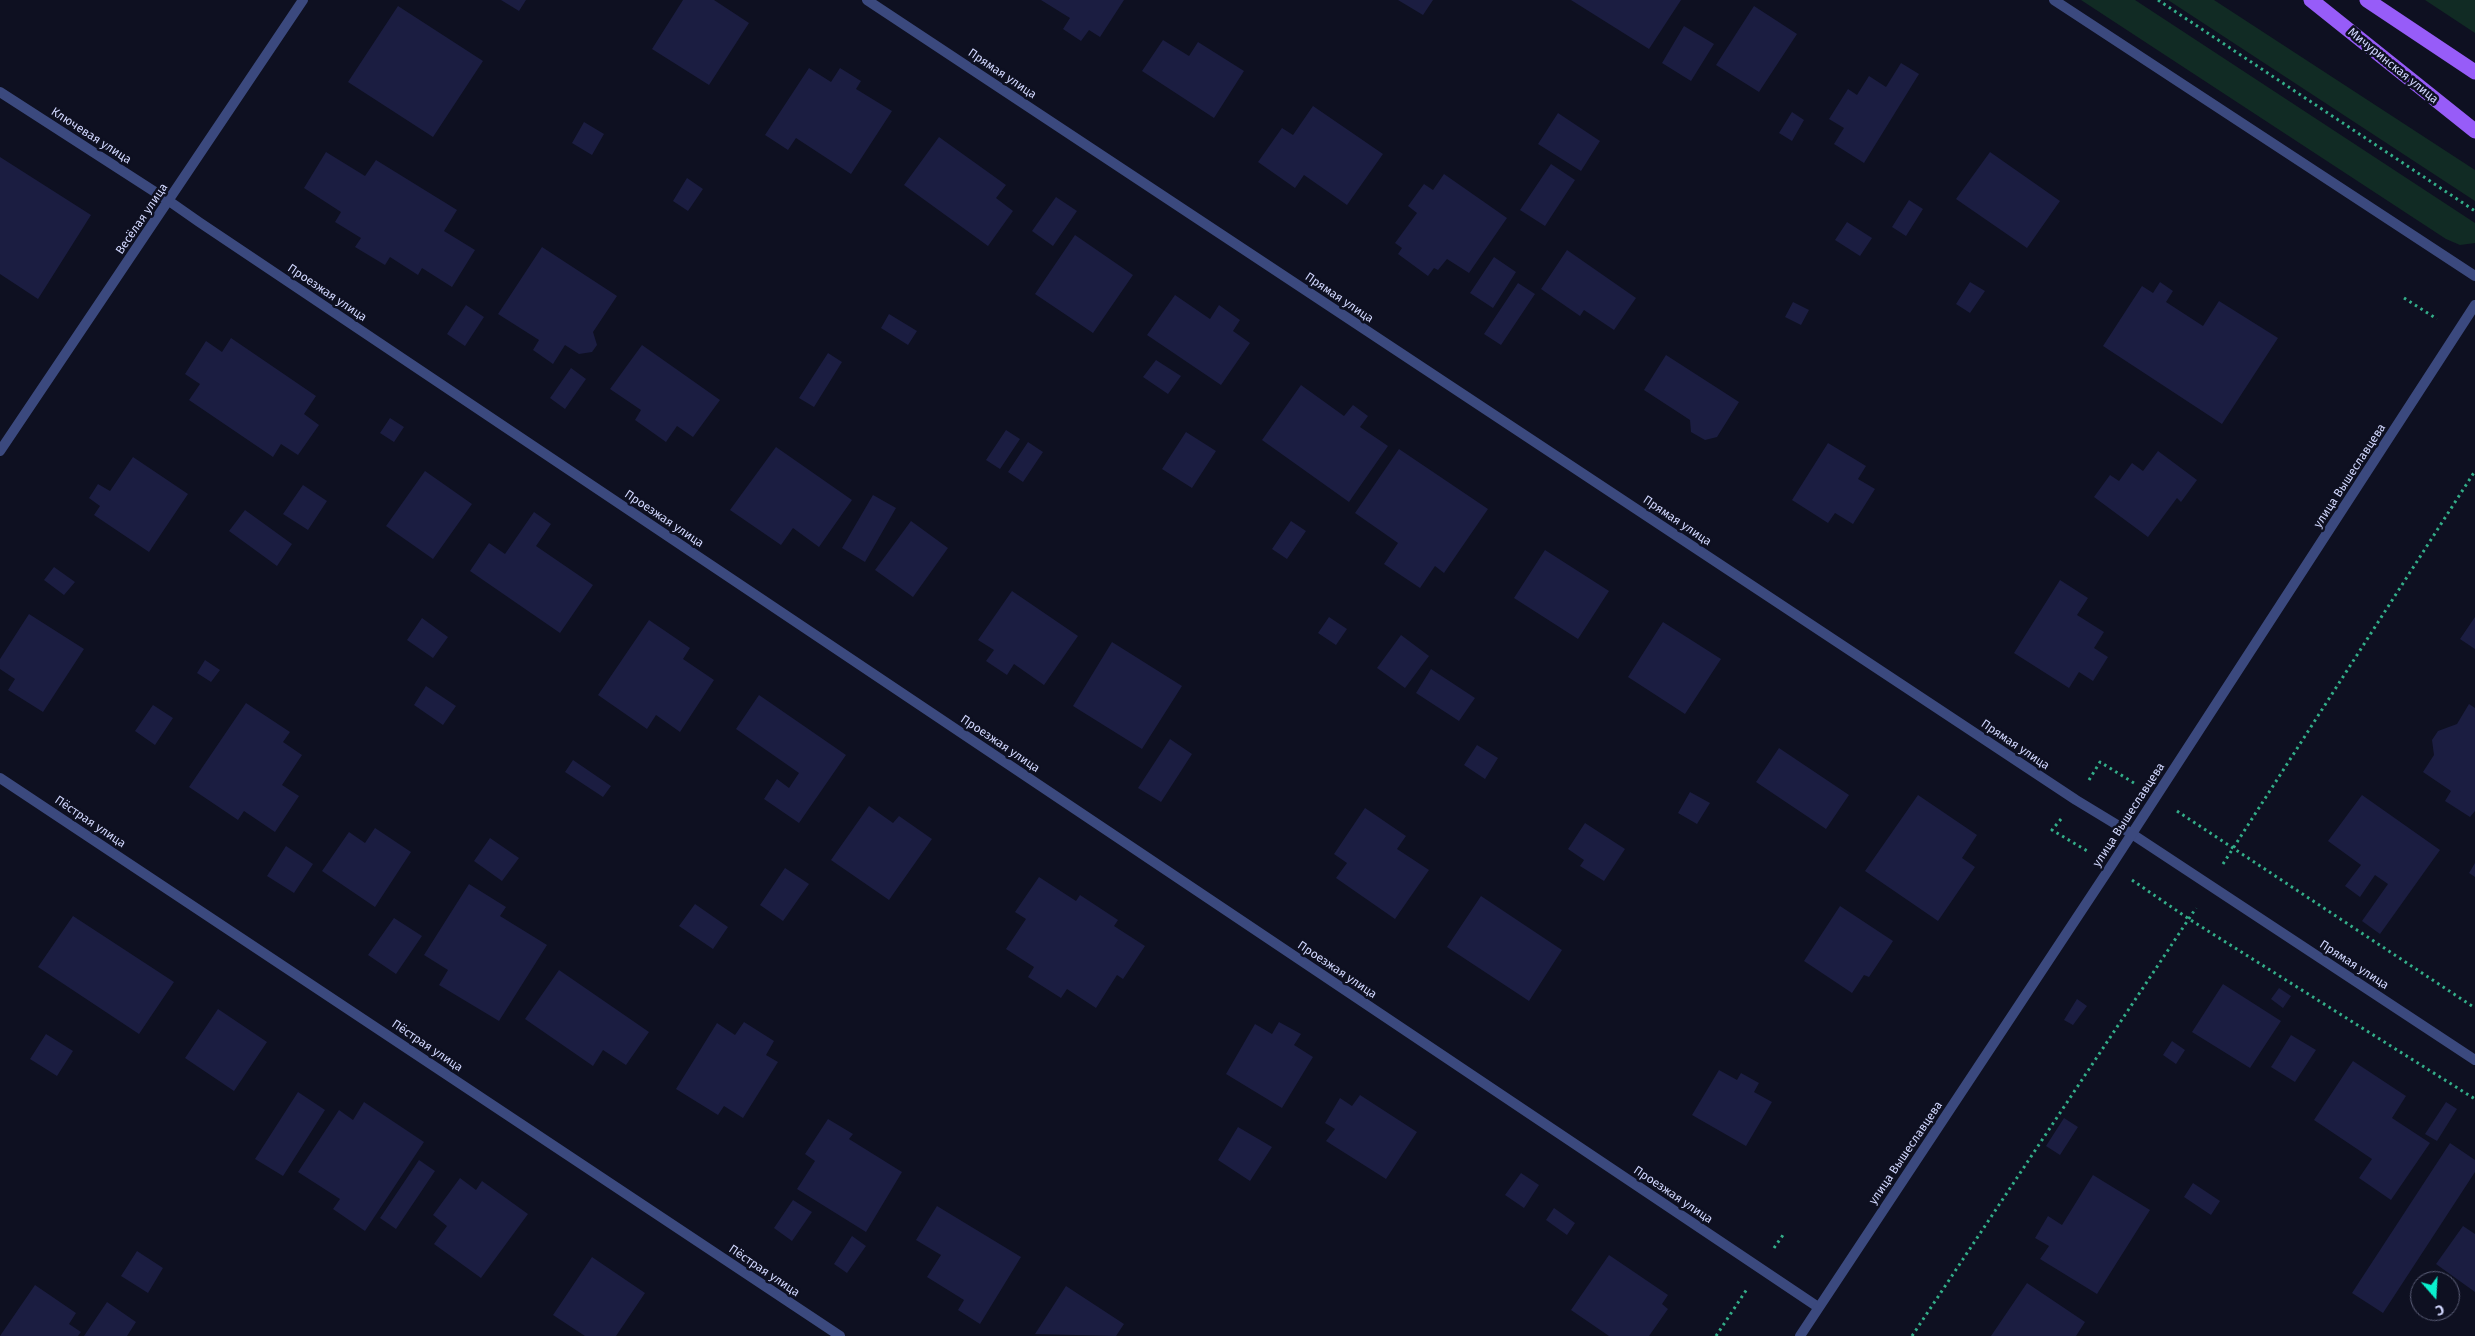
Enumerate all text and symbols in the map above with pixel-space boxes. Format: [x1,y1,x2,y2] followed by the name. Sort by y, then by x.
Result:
[2345,25,2441,107] street label: Мичуринская улица
[965,46,1039,102] street label: Прямая улица
[48,105,134,167] street label: Ключевая улица
[113,181,171,257] street label: Весёлая улица
[285,261,369,325] street label: Проезжая улица
[1302,270,1376,326] street label: Прямая улица
[2311,421,2389,531] street label: улица Вышеславцева
[622,487,706,551] street label: Проезжая улица
[1640,493,1714,549] street label: Прямая улица
[958,712,1042,776] street label: Проезжая улица
[1978,717,2052,773] street label: Прямая улица
[2090,760,2168,870] street label: улица Вышеславцева
[52,793,128,851] street label: Пёстрая улица
[2317,937,2391,993] street label: Прямая улица
[1295,938,1379,1002] street label: Проезжая улица
[389,1017,465,1075] street label: Пёстрая улица
[1866,1099,1946,1207] street label: улица Вышеславцева
[1631,1163,1715,1227] street label: Проезжая улица
[726,1242,802,1300] street label: Пёстрая улица
[2410,1271,2460,1321] north arrow
[2433,1300,2446,1319] text: С

